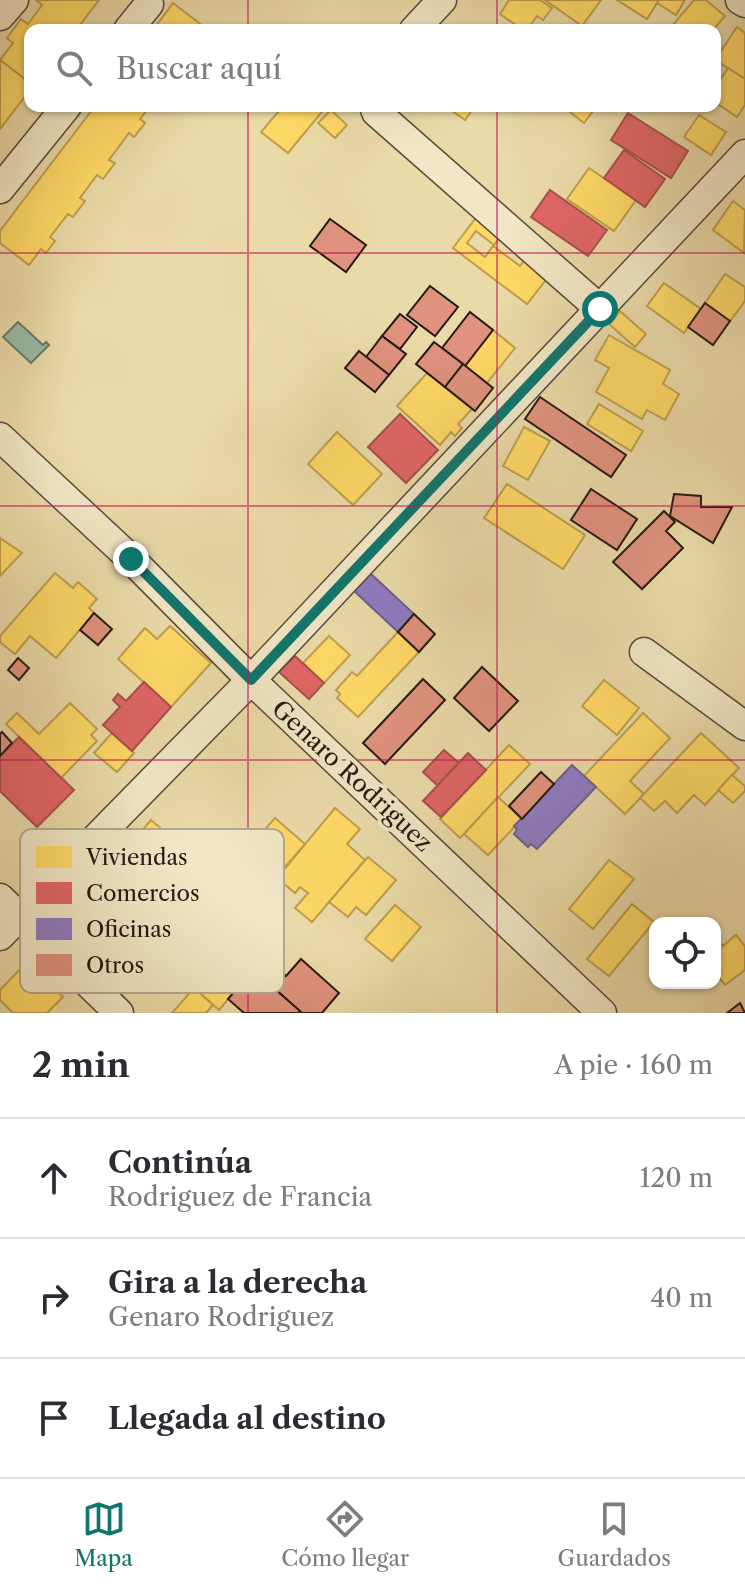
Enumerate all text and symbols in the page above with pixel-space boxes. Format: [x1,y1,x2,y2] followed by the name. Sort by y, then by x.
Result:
[24,24,721,112] search box
[52,46,96,90] icon: search
[116,50,282,87] text: Buscar aquí
[582,291,618,327] route start
[113,541,149,577] route end
[266,694,439,857] street label: Genaro Rodriguez
[20,829,284,993] legend
[85,844,188,871] text: Viviendas
[86,880,200,907] text: Comercios
[86,916,171,943] text: Oficinas
[649,917,721,989] map controls
[649,917,721,989] button: locate
[86,952,144,979] text: Otros
[32,1044,130,1086] text: 2 min
[554,1049,713,1081] text: A pie · 160 m
[108,1144,252,1181] text: Continúa
[32,1156,76,1200] icon: ahead
[639,1162,713,1194] text: 120 m
[108,1181,372,1213] text: Rodriguez de Francia
[108,1264,367,1301] text: Gira a la derecha
[32,1276,76,1320] icon: right
[650,1282,713,1314] text: 40 m
[108,1301,334,1333] text: Genaro Rodriguez
[32,1396,76,1440] icon: arrive
[108,1400,386,1437] text: Llegada al destino
[74,1497,133,1572] tab: Mapa
[281,1497,409,1572] tab: Cómo llegar
[558,1497,671,1572] tab: Guardados

